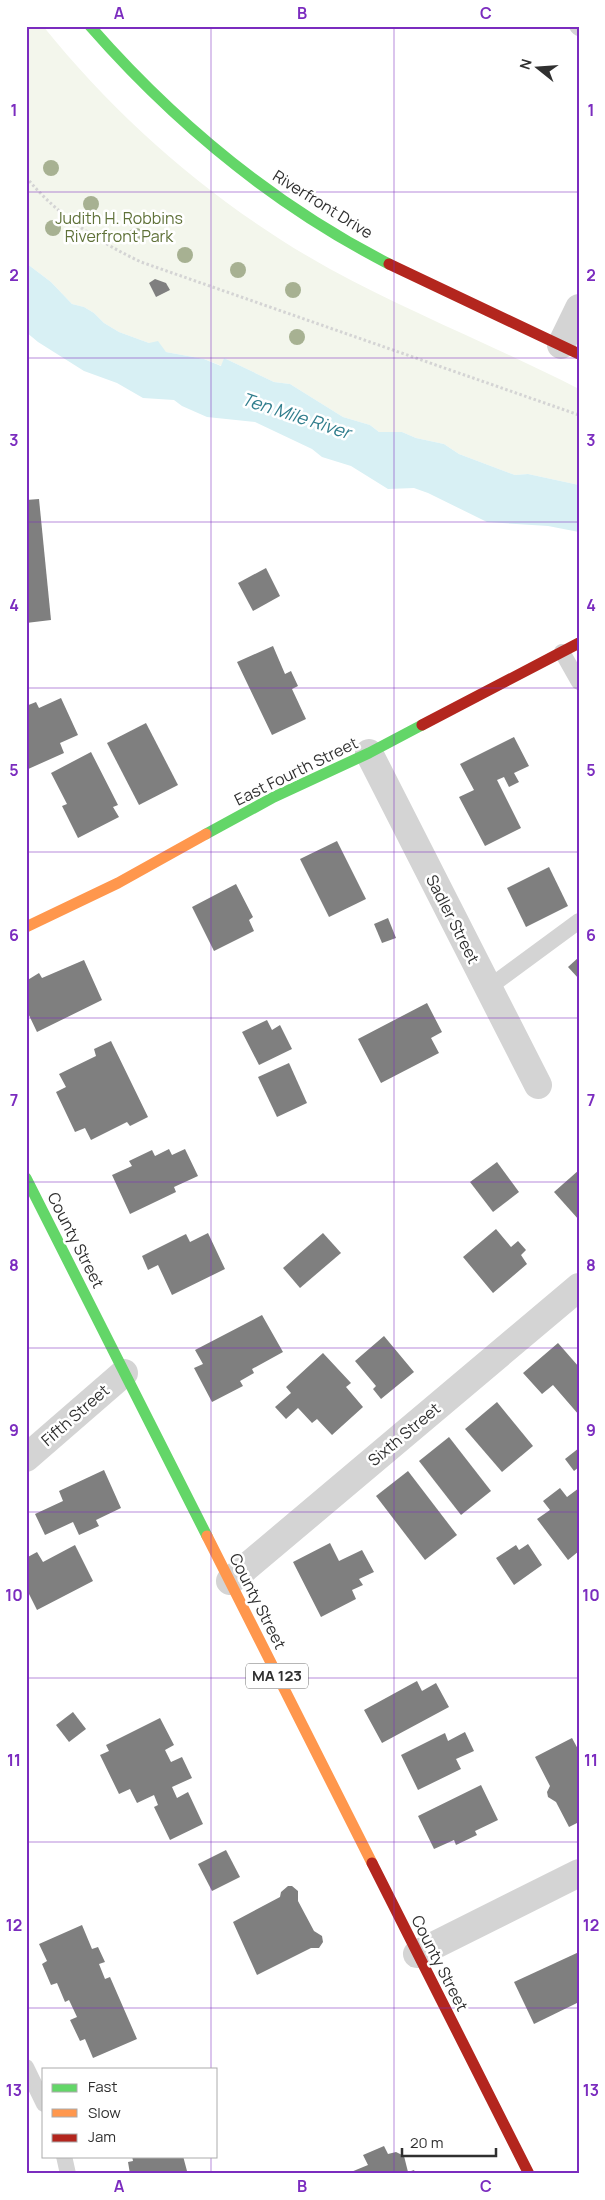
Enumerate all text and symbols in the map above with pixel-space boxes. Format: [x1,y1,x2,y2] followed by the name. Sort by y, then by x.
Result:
[114,2,125,24] text: A
[297,2,307,24] text: B
[480,2,492,24] text: C
[512,42,562,92] north arrow
[515,56,536,72] text: N
[10,99,18,121] text: 1
[587,99,595,121] text: 1
[269,164,377,244] street label: Riverfront Drive
[55,207,183,247] park label: Judith H. Robbins Riverfront Park
[9,264,19,286] text: 2
[586,264,596,286] text: 2
[239,386,356,445] water label: Ten Mile River
[9,429,19,451] text: 3
[586,429,596,451] text: 3
[9,594,19,616] text: 4
[586,594,596,616] text: 4
[231,732,361,810] street label: East Fourth Street
[9,759,19,781] text: 5
[586,759,596,781] text: 5
[421,871,485,967] street label: Sadler Street
[9,924,19,946] text: 6
[586,924,596,946] text: 6
[10,1089,18,1111] text: 7
[587,1089,595,1111] text: 7
[42,1188,110,1292] street label: County Street
[9,1254,19,1276] text: 8
[586,1254,596,1276] text: 8
[36,1379,114,1451] street label: Fifth Street
[363,1397,445,1471] street label: Sixth Street
[9,1419,19,1441] text: 9
[586,1419,596,1441] text: 9
[224,1549,292,1653] street label: County Street
[5,1584,23,1606] text: 10
[582,1584,600,1606] text: 10
[246,1664,308,1688] road number: MA 123
[7,1749,21,1771] text: 11
[584,1749,598,1771] text: 11
[406,1911,474,2015] street label: County Street
[6,1914,22,1936] text: 12
[583,1914,599,1936] text: 12
[42,2068,218,2158] legend
[88,2076,117,2097] text: Fast
[6,2079,22,2101] text: 13
[583,2079,599,2101] text: 13
[88,2102,121,2123] text: Slow
[402,2125,496,2157] scale bar
[88,2126,116,2147] text: Jam
[410,2132,443,2153] text: 20 m
[114,2175,125,2197] text: A
[297,2175,307,2197] text: B
[480,2175,492,2197] text: C

